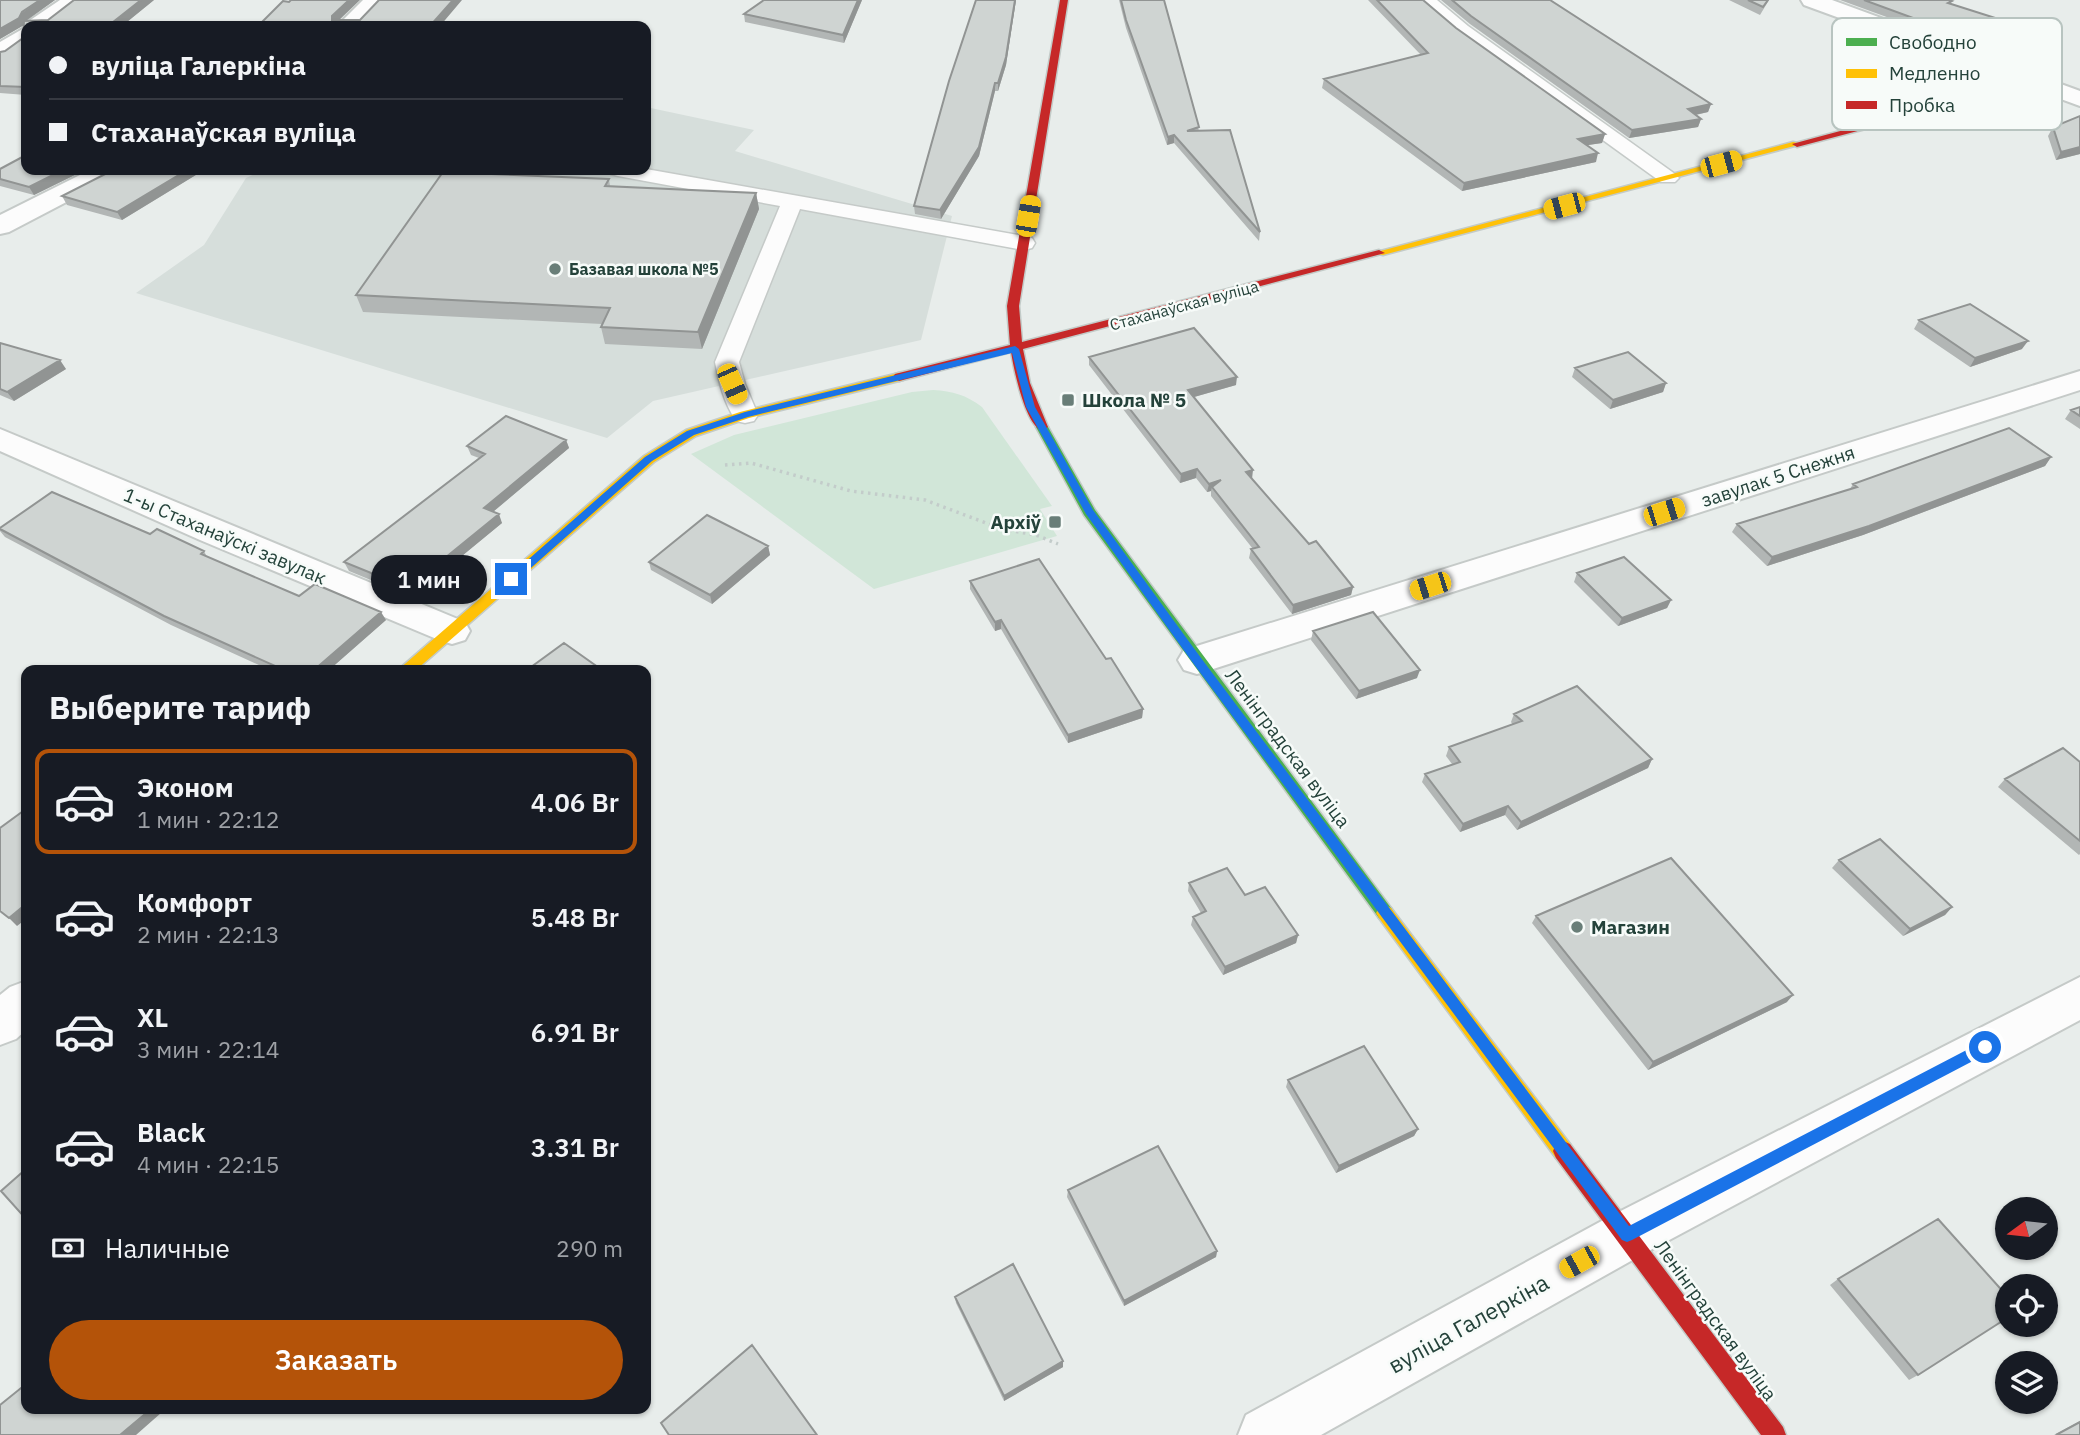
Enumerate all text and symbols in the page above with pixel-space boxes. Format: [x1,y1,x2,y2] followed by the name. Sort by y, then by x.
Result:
[1832,18,2062,130] legend
[1889,30,1977,54] text: Свободно
[91,48,306,82] text: вуліца Галеркіна
[1889,61,1980,85] text: Медленно
[1889,93,1955,117] text: Пробка
[91,115,356,149] text: Стаханаўская вуліца
[1698,148,1745,180] car
[1541,190,1588,222] car
[1015,193,1042,239] car
[569,259,719,279] place label: Базавая школа №5
[547,261,563,277] marker: Базавая школа №5
[1107,275,1261,335] street label: Стаханаўская вуліца
[714,361,751,407] car
[1082,388,1186,412] place label: Школа № 5
[1060,392,1076,408] marker: Школа № 5
[1698,440,1858,512] street label: завулак 5 Снежня
[120,482,330,590] street label: 1-ы Стаханаўскі завулак
[1641,496,1688,528] car
[991,510,1042,534] place label: Архіў
[1047,514,1063,530] marker: Архіў
[371,554,486,604] callout: 1 мин
[495,563,527,595] route end
[397,564,461,594] text: 1 мин
[1407,570,1454,602] car
[1220,664,1356,832] street label: Ленінградская вуліца
[49,686,311,728] text: Выберите тариф
[53,770,116,833] icon: car
[137,770,234,804] text: Эконом
[531,785,619,819] text: 4.06 Br
[137,804,280,834] text: 1 мин · 22:12
[53,885,116,948] icon: car
[137,885,252,919] text: Комфорт
[531,900,619,934] text: 5.48 Br
[1591,915,1670,939] place label: Магазин
[137,919,280,949] text: 2 мин · 22:13
[1569,919,1585,935] marker: Магазин
[53,1000,116,1063] icon: car
[137,1000,168,1034] text: XL
[531,1015,619,1049] text: 6.91 Br
[1969,1031,2001,1063] route start
[137,1034,280,1064] text: 3 мин · 22:14
[53,1115,116,1178] icon: car
[137,1115,205,1149] text: Black
[531,1130,619,1164] text: 3.31 Br
[137,1149,280,1179] text: 4 мин · 22:15
[1995,1197,2058,1260] north arrow
[1995,1197,2058,1414] map controls
[49,1229,87,1267] icon: cash
[105,1231,230,1265] text: Наличные
[556,1233,623,1263] text: 290 m
[1650,1235,1782,1405] street label: Ленінградская вуліца
[1556,1243,1603,1281] car
[1382,1266,1554,1380] street label: вуліца Галеркіна
[1995,1274,2058,1337] button: locate
[49,1320,623,1400] button: Заказать
[1995,1351,2058,1414] button: layers

